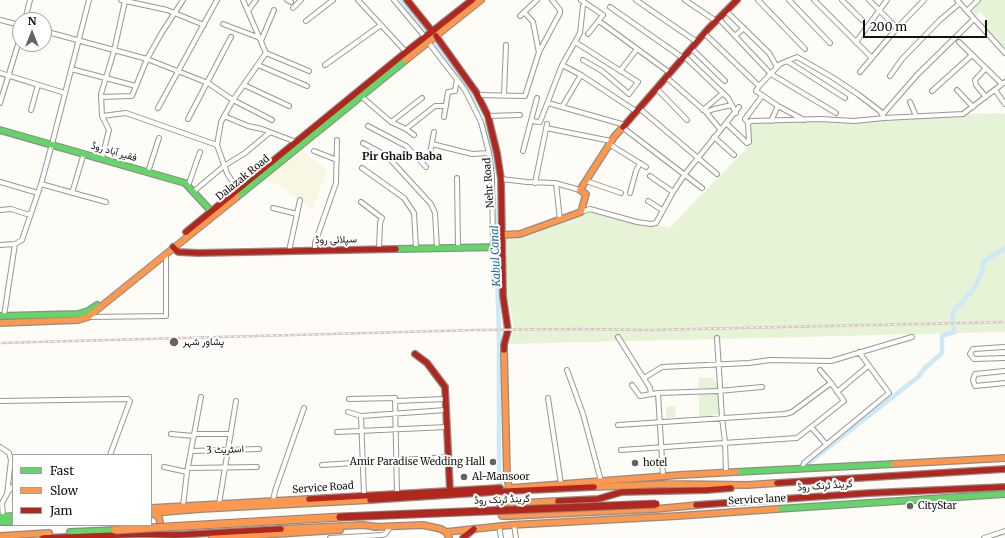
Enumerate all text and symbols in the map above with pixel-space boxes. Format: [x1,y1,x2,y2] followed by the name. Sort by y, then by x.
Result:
[12,12,52,52] north arrow
[865,12,989,38] scale bar
[28,14,36,28] text: N
[870,19,907,34] text: 200 m
[90,140,138,164] street label: فقیر آباد روڈ
[362,150,442,164] district label: Pir Ghaib Baba
[214,153,272,203] street label: Dalazak Road
[481,157,497,209] street label: Nehr Road
[488,225,504,287] water label: Kabul Canal
[315,234,357,246] street label: سپلائی روڈ
[168,336,180,348] marker: پشاور شہر
[183,336,224,348] place label: پشاور شہر
[206,443,244,457] street label: اسٹریٹ 3
[12,454,152,526] legend
[350,456,485,468] place label: Amir Paradise Wedding Hall
[488,457,498,467] marker: Amir Paradise Wedding Hall
[643,457,667,469] place label: hotel
[630,458,640,468] marker: hotel
[50,463,74,478] text: Fast
[472,471,530,483] place label: Al-Mansoor
[459,472,469,482] marker: Al-Mansoor
[797,478,853,494] street label: گرینڈ ٹرنک روڈ
[292,480,354,496] street label: Service Road
[50,483,78,498] text: Slow
[728,492,786,508] street label: Service lane
[474,493,530,507] street label: گرینڈ ٹرنک روڈ
[918,500,957,512] place label: CityStar
[905,501,915,511] marker: CityStar
[50,503,72,518] text: Jam

